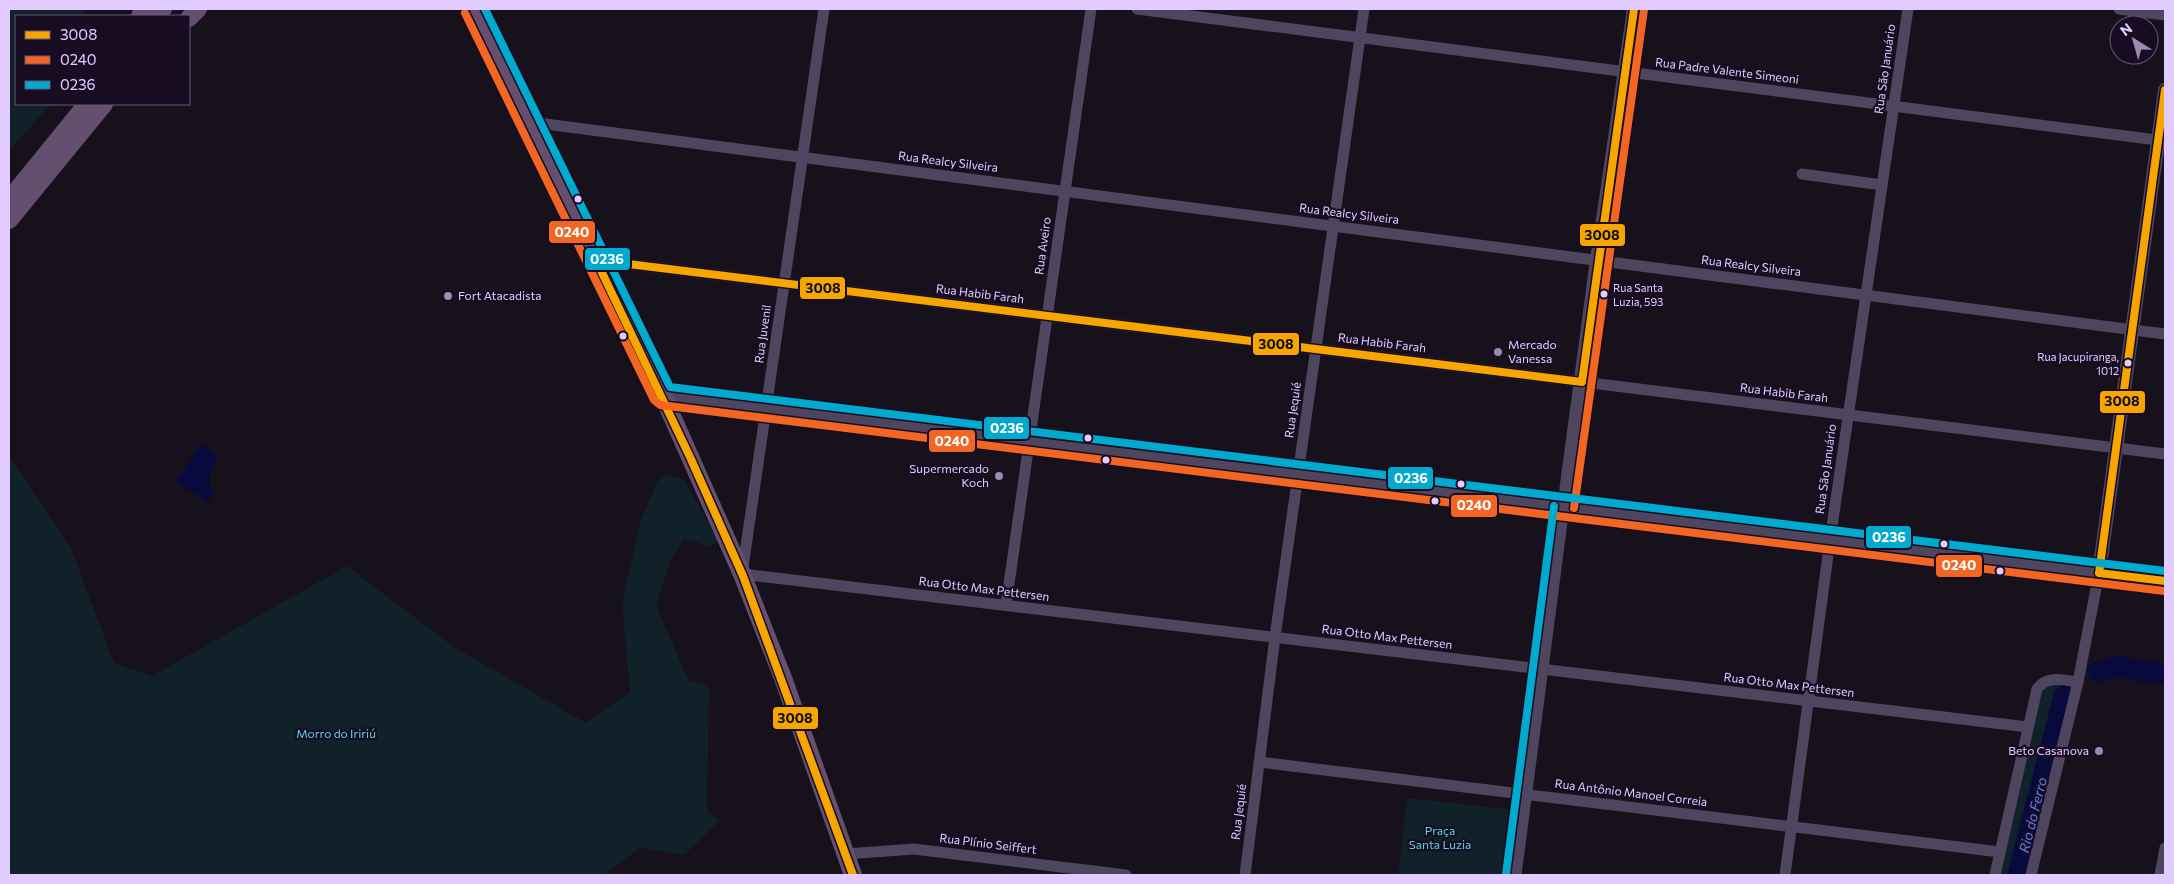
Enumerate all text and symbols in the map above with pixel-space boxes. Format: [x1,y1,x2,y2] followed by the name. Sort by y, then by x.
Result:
[15,15,190,105] legend
[2109,15,2159,65] north arrow
[2117,19,2135,39] text: N
[1871,23,1898,115] street label: Rua São Januário
[60,25,97,43] text: 3008
[60,50,97,68] text: 0240
[1654,54,1800,86] street label: Rua Padre Valente Simeoni
[60,75,96,93] text: 0236
[897,148,999,174] street label: Rua Realcy Silveira
[573,194,583,204] unlabelled marker
[1298,200,1400,226] street label: Rua Realcy Silveira
[1031,216,1053,276] street label: Rua Aveiro
[548,220,596,244] line badge: 0240
[555,223,589,240] text: 0240
[1579,223,1626,247] line badge: 3008
[1584,226,1620,243] text: 3008
[584,247,631,271] line badge: 0236
[590,250,624,267] text: 0236
[1700,252,1802,278] street label: Rua Realcy Silveira
[799,276,846,300] line badge: 3008
[805,279,841,296] text: 3008
[935,281,1025,305] street label: Rua Habib Farah
[1613,281,1663,308] place label: Rua Santa Luzia, 593
[458,288,542,302] place label: Fort Atacadista
[1599,289,1609,299] marker: Rua Santa Luzia, 593
[442,290,454,302] marker: Fort Atacadista
[751,304,774,364] street label: Rua Juvenil
[1337,330,1427,354] street label: Rua Habib Farah
[618,331,628,341] unlabelled marker
[1252,332,1300,356] line badge: 3008
[1258,335,1294,352] text: 3008
[1508,337,1557,365] place label: Mercado Vanessa
[1492,346,1504,358] marker: Mercado Vanessa
[2037,350,2119,377] place label: Rua Jacupiranga, 1012
[2123,358,2133,368] marker: Rua Jacupiranga, 1012
[1739,380,1829,404] street label: Rua Habib Farah
[1281,381,1304,439] street label: Rua Jequié
[2099,390,2146,414] line badge: 3008
[2104,392,2140,409] text: 3008
[983,416,1030,440] line badge: 0236
[990,419,1024,436] text: 0236
[1812,423,1839,515] street label: Rua São Januário
[928,429,976,453] line badge: 0240
[935,432,969,449] text: 0240
[1083,433,1093,443] unlabelled marker
[1101,455,1111,465] unlabelled marker
[909,461,989,489] place label: Supermercado Koch
[1387,466,1434,490] line badge: 0236
[1394,469,1428,486] text: 0236
[993,470,1005,482] marker: Supermercado Koch
[1456,479,1466,489] unlabelled marker
[1450,494,1498,518] line badge: 0240
[1430,496,1440,506] unlabelled marker
[1457,496,1491,513] text: 0240
[1865,525,1912,549] line badge: 0236
[1872,528,1906,545] text: 0236
[1939,539,1949,549] unlabelled marker
[1935,554,1983,578] line badge: 0240
[1942,556,1976,573] text: 0240
[1995,566,2005,576] unlabelled marker
[918,573,1050,603] street label: Rua Otto Max Pettersen
[1321,621,1453,651] street label: Rua Otto Max Pettersen
[1723,669,1855,699] street label: Rua Otto Max Pettersen
[772,706,819,730] line badge: 3008
[777,709,813,726] text: 3008
[296,726,376,740] park label: Morro do Iririú
[2008,743,2089,757] place label: Beto Casanova
[2093,745,2105,757] marker: Beto Casanova
[2015,775,2050,855] water label: Rio do Ferro
[1554,776,1708,808] street label: Rua Antônio Manoel Correia
[1228,783,1249,841] street label: Rua Jequié
[1409,823,1471,851] park label: Praça Santa Luzia
[939,830,1038,856] street label: Rua Plínio Seiffert

